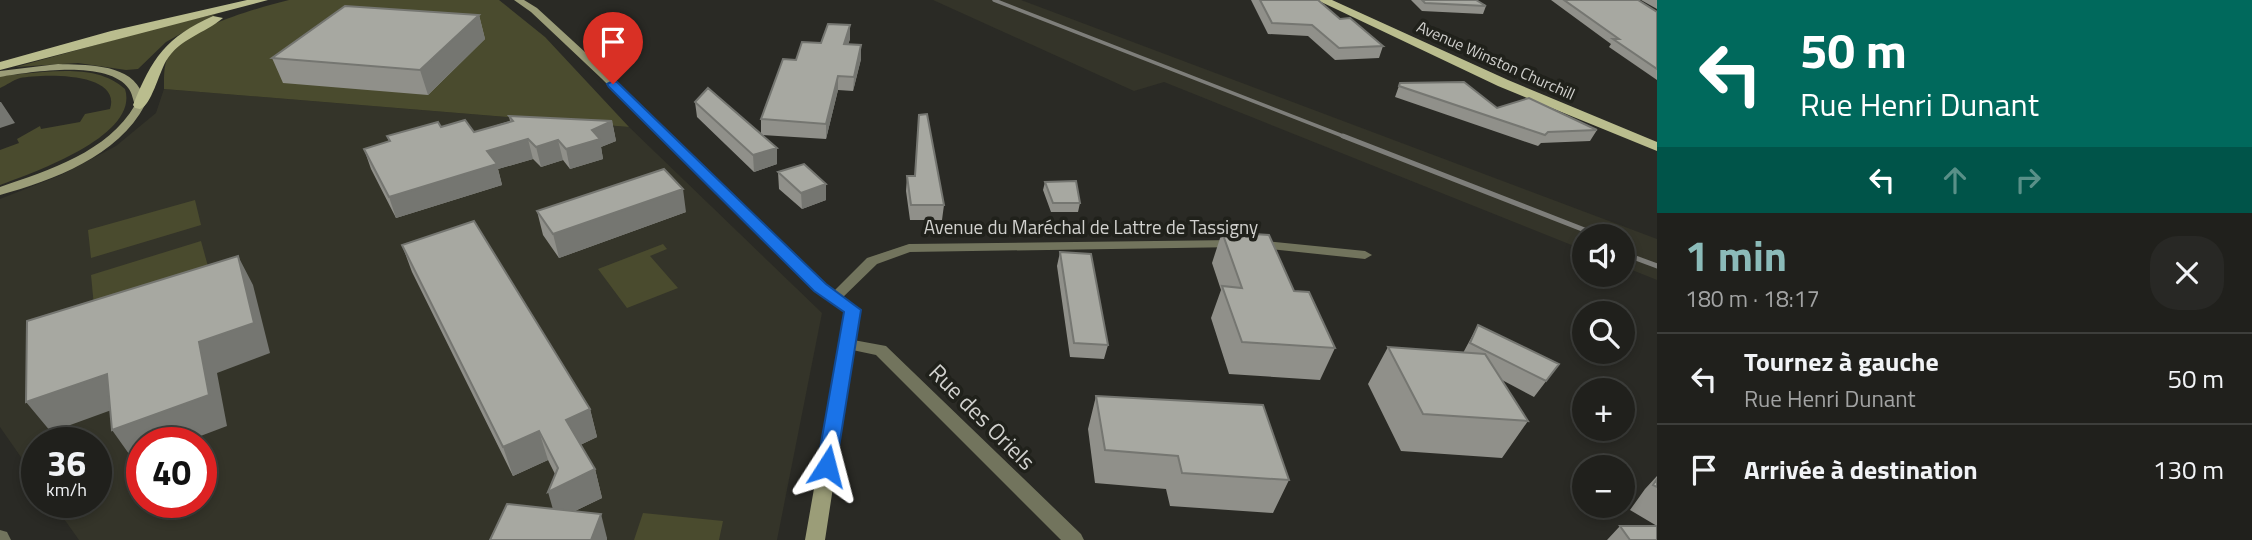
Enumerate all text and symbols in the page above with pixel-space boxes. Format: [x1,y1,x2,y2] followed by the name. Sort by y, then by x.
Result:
[583,12.0,643,84] pin
[1800,12,1907,87] text: 50 m
[1413,14,1579,106] street label: Avenue Winston Churchill
[594,23,632,61] icon: arrive
[1685,28,1776,119] icon: left
[1800,80,2039,128] text: Rue Henri Dunant
[1863,161,1901,199] icon: left
[1936,161,1974,199] icon: ahead
[2009,161,2047,199] icon: right
[924,212,1258,241] street label: Avenue du Maréchal de Lattre de Tassigny
[1685,223,1787,287] text: 1 min
[1572,224,1635,518] map controls
[1572,224,1635,287] button: sound
[2150,236,2224,310] button: close
[1685,281,1820,316] text: 180 m · 18:17
[1572,301,1635,364] button: search
[1744,342,1939,381] text: Tournez à gauche
[921,355,1044,478] street label: Rue des Oriels
[2167,359,2224,398] text: 50 m
[1685,360,1723,398] icon: left
[1572,378,1635,441] button: +
[1744,381,1916,416] text: Rue Henri Dunant
[126,427,217,518] speed limit sign: 40
[790,429,864,503] position arrow
[47,436,86,490] text: 36
[1744,450,1978,489] text: Arrivée à destination
[2153,450,2224,489] text: 130 m
[1685,451,1723,489] icon: arrive
[1572,455,1635,518] button: −
[46,476,87,503] text: km/h

